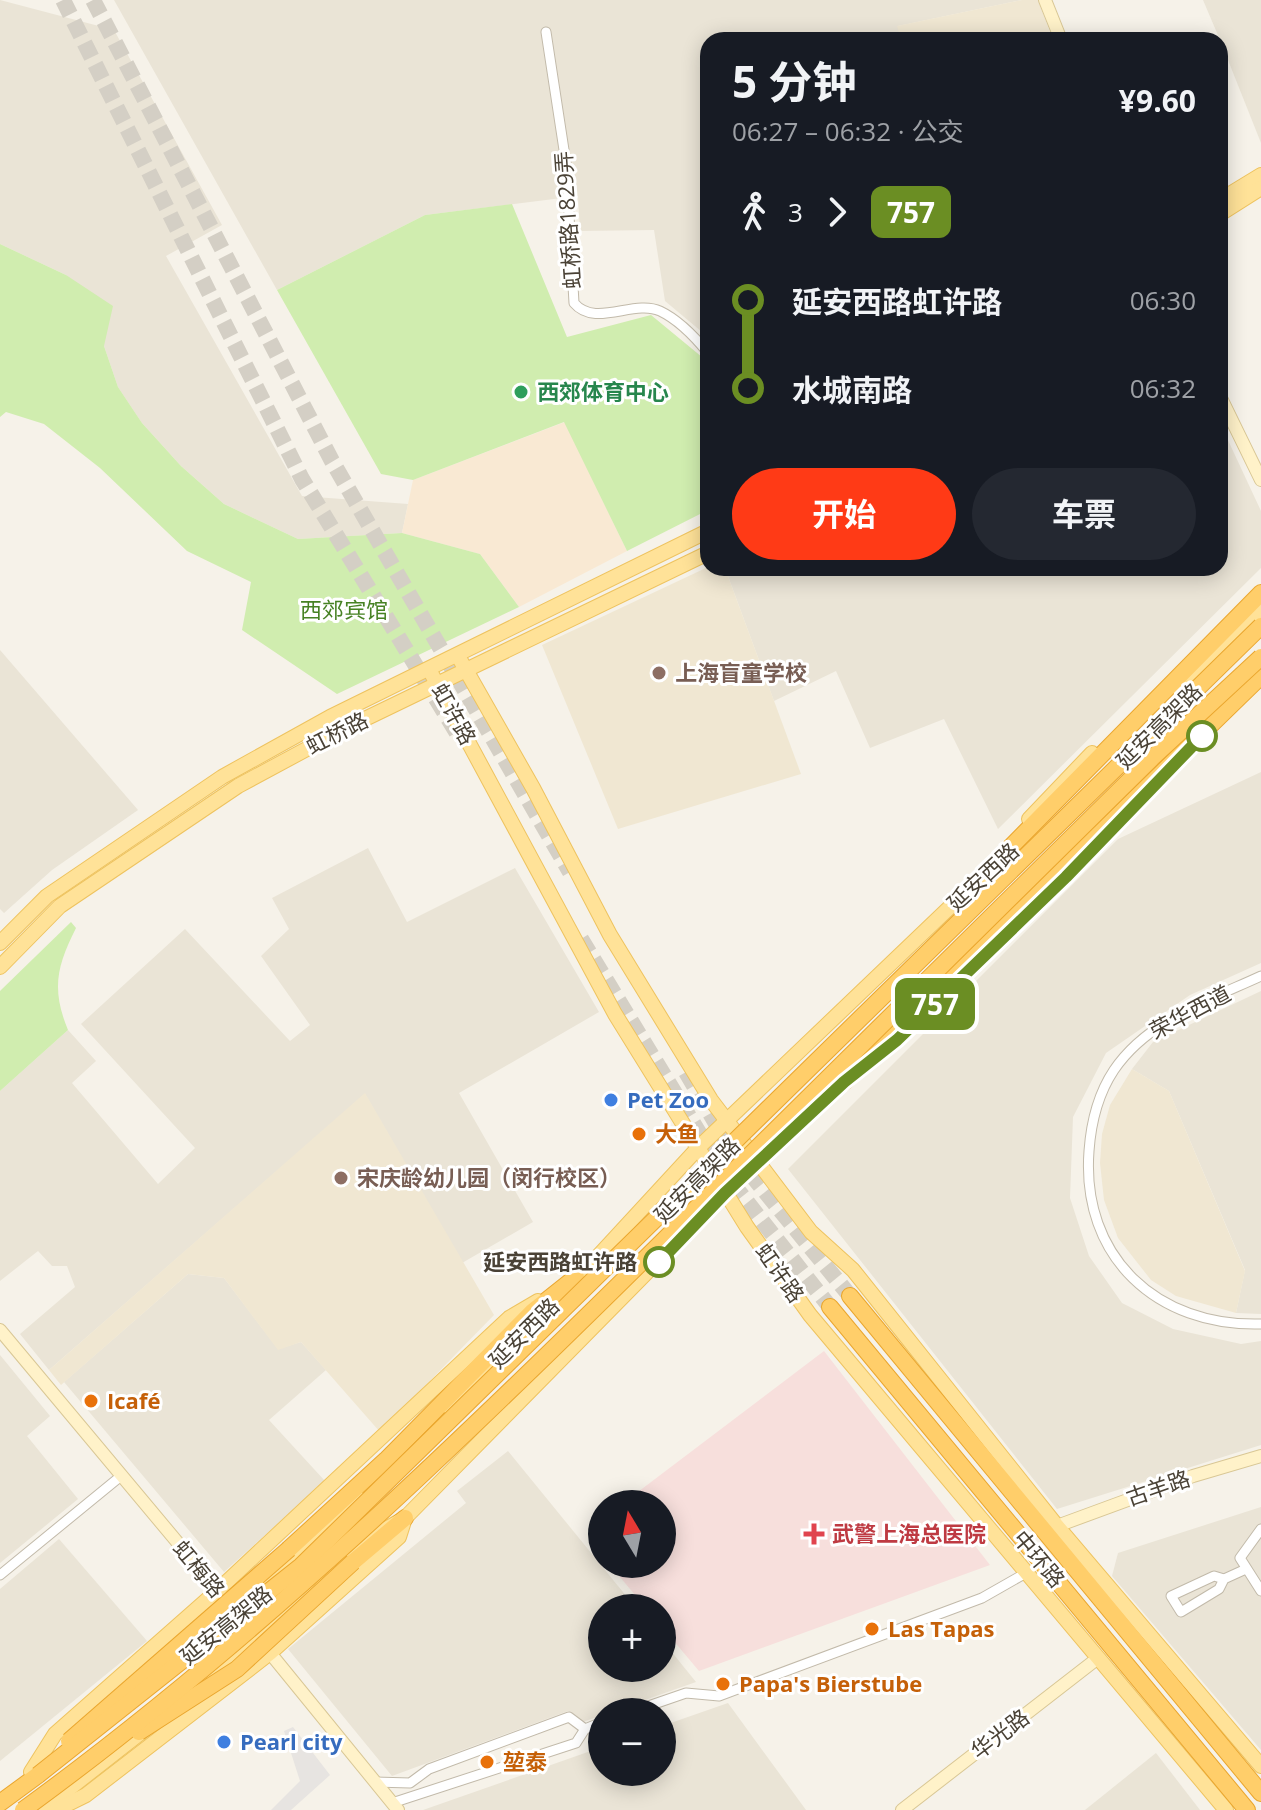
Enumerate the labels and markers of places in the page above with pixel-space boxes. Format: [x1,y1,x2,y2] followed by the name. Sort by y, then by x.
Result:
[537,376,669,406] place label: 西郊体育中心
[512,383,530,401] marker: 西郊体育中心
[675,657,807,687] place label: 上海盲童学校
[650,664,668,682] marker: 上海盲童学校
[1187,721,1217,751] unlabelled marker
[627,1084,709,1114] place label: Pet Zoo
[602,1091,620,1109] marker: Pet Zoo
[655,1118,699,1148] place label: 大鱼
[630,1125,648,1143] marker: 大鱼
[357,1162,621,1192] place label: 宋庆龄幼儿园（闵行校区）
[332,1169,350,1187] marker: 宋庆龄幼儿园（闵行校区）
[483,1246,637,1276] place label: 延安西路虹许路
[644,1247,674,1277] marker: 延安西路虹许路
[107,1385,160,1415] place label: Icafé
[82,1392,100,1410] marker: Icafé
[832,1518,986,1548] place label: 武警上海总医院
[803,1523,825,1545] marker: 武警上海总医院
[888,1613,995,1643] place label: Las Tapas
[863,1620,881,1638] marker: Las Tapas
[739,1668,922,1698] place label: Papa's Bierstube
[714,1675,732,1693] marker: Papa's Bierstube
[240,1726,343,1756] place label: Pearl city
[215,1733,233,1751] marker: Pearl city
[503,1746,547,1776] place label: 堃泰
[478,1753,496,1771] marker: 堃泰

